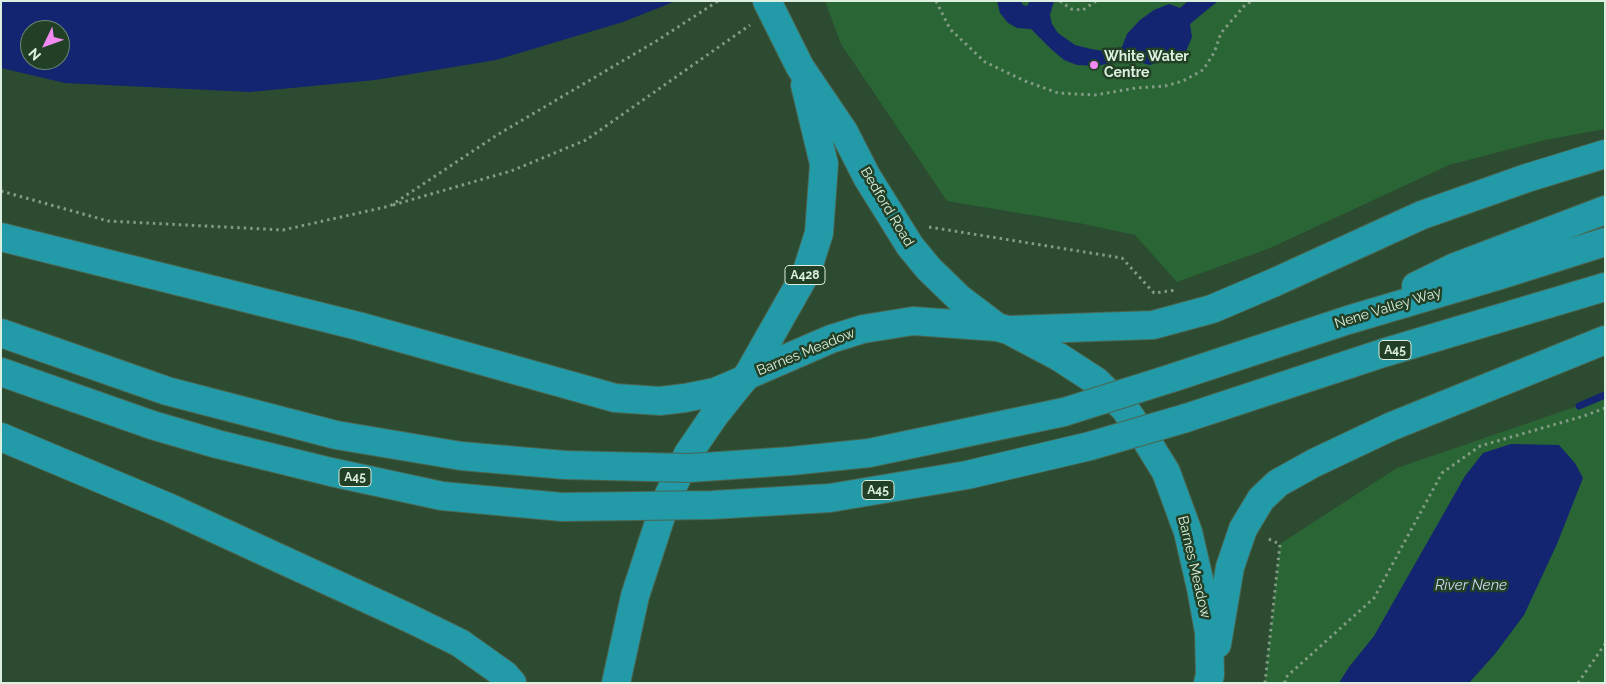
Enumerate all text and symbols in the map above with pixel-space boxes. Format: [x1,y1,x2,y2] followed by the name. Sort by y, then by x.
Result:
[20,20,70,70] north arrow
[25,45,44,64] text: N
[1104,49,1189,82] place label: White Water Centre
[1088,59,1100,71] marker: White Water Centre
[857,164,917,250] street label: Bedford Road
[785,266,825,284] road number: A428
[1332,284,1444,332] street label: Nene Valley Way
[754,325,858,379] street label: Barnes Meadow
[1379,340,1411,360] road number: A45
[339,468,371,487] road number: A45
[862,480,894,500] road number: A45
[1174,514,1214,620] street label: Barnes Meadow
[1435,576,1507,594] water label: River Nene

